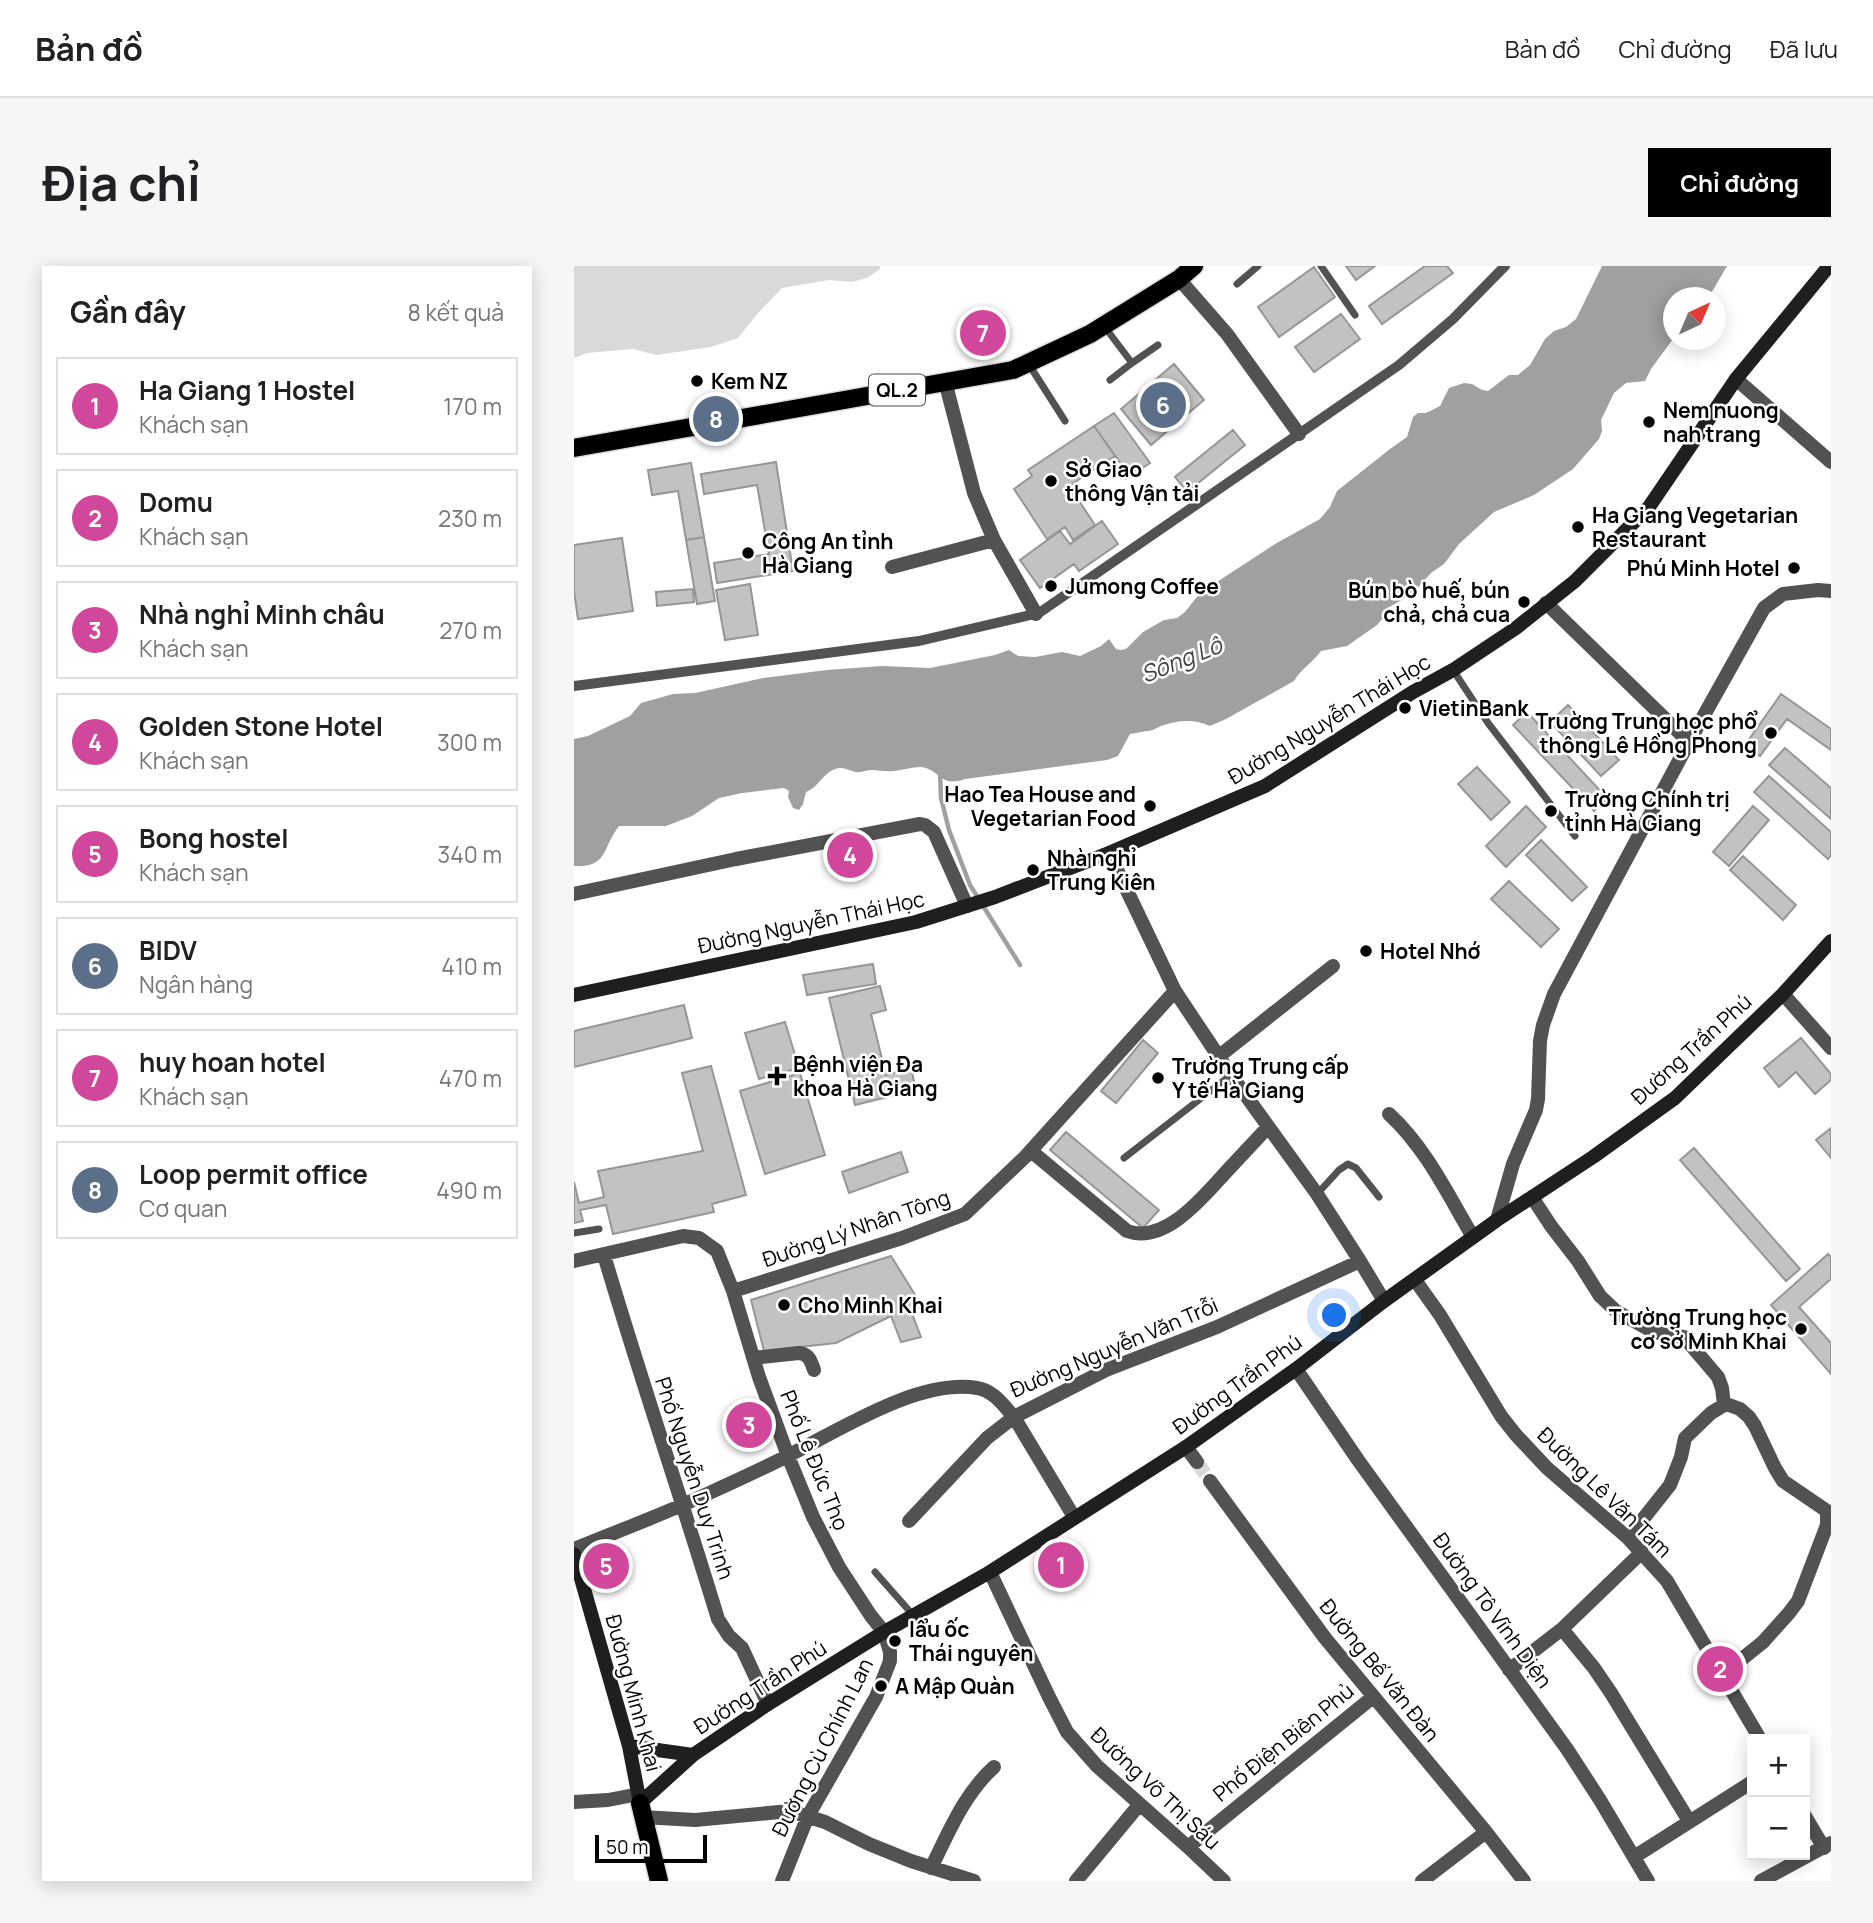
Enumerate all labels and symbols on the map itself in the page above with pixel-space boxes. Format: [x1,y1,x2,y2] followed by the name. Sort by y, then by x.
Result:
[1663,287,1726,350] north arrow
[960,307,1006,359] pin: 7
[711,367,788,395] place label: Kem NZ
[689,373,705,389] marker: Kem NZ
[869,374,925,406] road number: QL.2
[1140,379,1186,431] pin: 6
[693,393,739,445] pin: 8
[1663,396,1779,448] place label: Nem nuong nah trang
[1641,414,1657,430] marker: Nem nuong nah trang
[1065,455,1200,507] place label: Sở Giao thông Vận tải
[1043,473,1059,489] marker: Sở Giao thông Vận tải
[1592,501,1798,553] place label: Ha Giang Vegetarian Restaurant
[1570,519,1586,535] marker: Ha Giang Vegetarian Restaurant
[762,527,893,579] place label: Công An tỉnh Hà Giang
[740,545,756,561] marker: Công An tỉnh Hà Giang
[1627,554,1780,582] place label: Phú Minh Hotel
[1786,560,1802,576] marker: Phú Minh Hotel
[1065,572,1219,600] place label: Jumong Coffee
[1348,576,1510,628] place label: Bún bò huế, bún chả, chả cua
[1043,578,1059,594] marker: Jumong Coffee
[1516,594,1532,610] marker: Bún bò huế, bún chả, chả cua
[1136,628,1228,690] water label: Sông Lô
[1223,647,1435,791] street label: Đường Nguyễn Thái Học
[1419,694,1529,722] place label: VietinBank
[1397,700,1413,716] marker: VietinBank
[1536,707,1758,759] place label: Truờng Trung học phổ thông Lê Hồng Phong
[1763,725,1779,741] marker: Truờng Trung học phổ thông Lê Hồng Phong
[944,780,1136,832] place label: Hao Tea House and Vegetarian Food
[1565,785,1730,837] place label: Trường Chính trị tỉnh Hà Giang
[1142,798,1158,814] marker: Hao Tea House and Vegetarian Food
[1543,803,1559,819] marker: Trường Chính trị tỉnh Hà Giang
[827,829,873,881] pin: 4
[1047,844,1155,896] place label: Nhà nghỉ Trung Kiên
[1025,862,1041,878] marker: Nhà nghỉ Trung Kiên
[695,884,927,960] street label: Đường Nguyễn Thái Học
[1380,937,1481,965] place label: Hotel Nhớ
[1358,943,1374,959] marker: Hotel Nhớ
[1625,987,1757,1111] street label: Đường Trần Phú
[793,1050,938,1102] place label: Bệnh viện Đa khoa Hà Giang
[1172,1052,1349,1104] place label: Trường Trung cấp Y tế Hà Giang
[767,1066,787,1086] marker: Bệnh viện Đa khoa Hà Giang
[1150,1070,1166,1086] marker: Trường Trung cấp Y tế Hà Giang
[758,1183,954,1273] street label: Đường Lý Nhân Tông
[798,1291,943,1319] place label: Cho Minh Khai
[1006,1291,1222,1403] street label: Đường Nguyễn Văn Trỗi
[776,1297,792,1313] marker: Cho Minh Khai
[1317,1298,1351,1332] your location
[1609,1303,1787,1355] place label: Trường Trung học cơ sở Minh Khai
[1793,1321,1809,1337] marker: Trường Trung học cơ sở Minh Khai
[1167,1328,1307,1440] street label: Đường Trần Phú
[649,1373,741,1583] street label: Phố Nguyễn Duy Trinh
[774,1386,856,1534] street label: Phố Lê Đức Thọ
[726,1399,772,1451] pin: 3
[1532,1421,1678,1563] street label: Đường Lê Văn Tám
[1427,1527,1559,1693] street label: Đường Tô Vĩnh Diện
[1038,1539,1084,1591] pin: 1
[583,1540,629,1592] pin: 5
[1314,1593,1446,1747] street label: Đường Bế Văn Đàn
[600,1611,668,1775] street label: Đường Minh Khai
[909,1615,1033,1667] place label: lẩu ốc Thái nguyên
[887,1633,903,1649] marker: lẩu ốc Thái nguyên
[688,1634,832,1740] street label: Đường Trần Phú
[1697,1643,1743,1695] pin: 2
[765,1653,879,1841] street label: Đường Cù Chính Lan
[895,1672,1015,1700] place label: A Mập Quàn
[1207,1677,1359,1807] street label: Phố Điện Biên Phủ
[873,1678,889,1694] marker: A Mập Quàn
[1085,1721,1227,1855] street label: Đường Võ Thị Sáu
[595,1832,707,1864] scale bar

